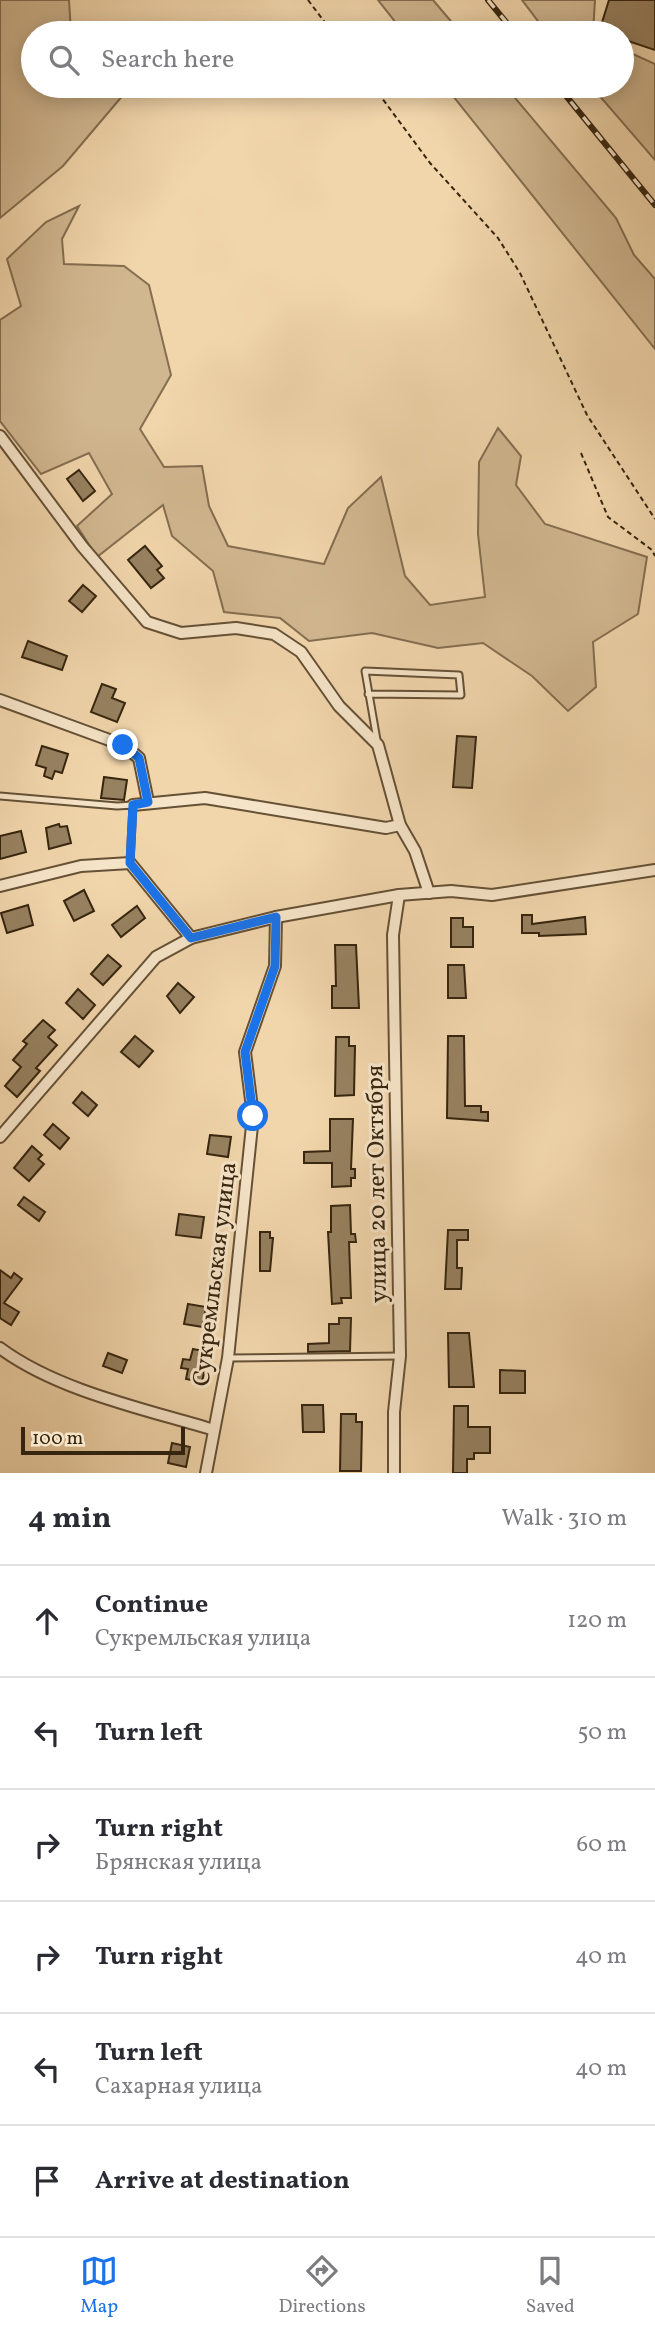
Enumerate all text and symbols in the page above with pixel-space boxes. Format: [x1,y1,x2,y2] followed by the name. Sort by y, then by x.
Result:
[21,21,634,98] search box
[45,41,83,79] icon: search
[101,42,234,78] text: Search here
[107,729,138,760] route end
[359,1065,397,1303] street label: улица 20 лет Октября
[237,1100,268,1131] route start
[185,1160,247,1388] street label: Сукремльская улица
[21,1424,186,1456] scale bar
[32,1426,83,1452] text: 100 m
[28,1498,112,1540] text: 4 min
[501,1503,627,1535] text: Walk · 310 m
[95,1587,208,1623] text: Continue
[28,1602,66,1640] icon: ahead
[567,1605,627,1637] text: 120 m
[95,1623,311,1655] text: Сукремльская улица
[28,1714,66,1752] icon: left
[95,1715,203,1751] text: Turn left
[578,1717,627,1749] text: 50 m
[95,1811,223,1847] text: Turn right
[28,1826,66,1864] icon: right
[577,1829,627,1861] text: 60 m
[95,1847,262,1879] text: Брянская улица
[28,1938,66,1976] icon: right
[95,1939,223,1975] text: Turn right
[575,1941,627,1973] text: 40 m
[95,2035,203,2071] text: Turn left
[28,2050,66,2088] icon: left
[575,2053,627,2085] text: 40 m
[95,2071,263,2103] text: Сахарная улица
[28,2162,66,2200] icon: arrive
[95,2163,350,2199] text: Arrive at destination
[80,2252,118,2320] tab: Map
[279,2252,366,2320] tab: Directions
[526,2252,575,2320] tab: Saved

